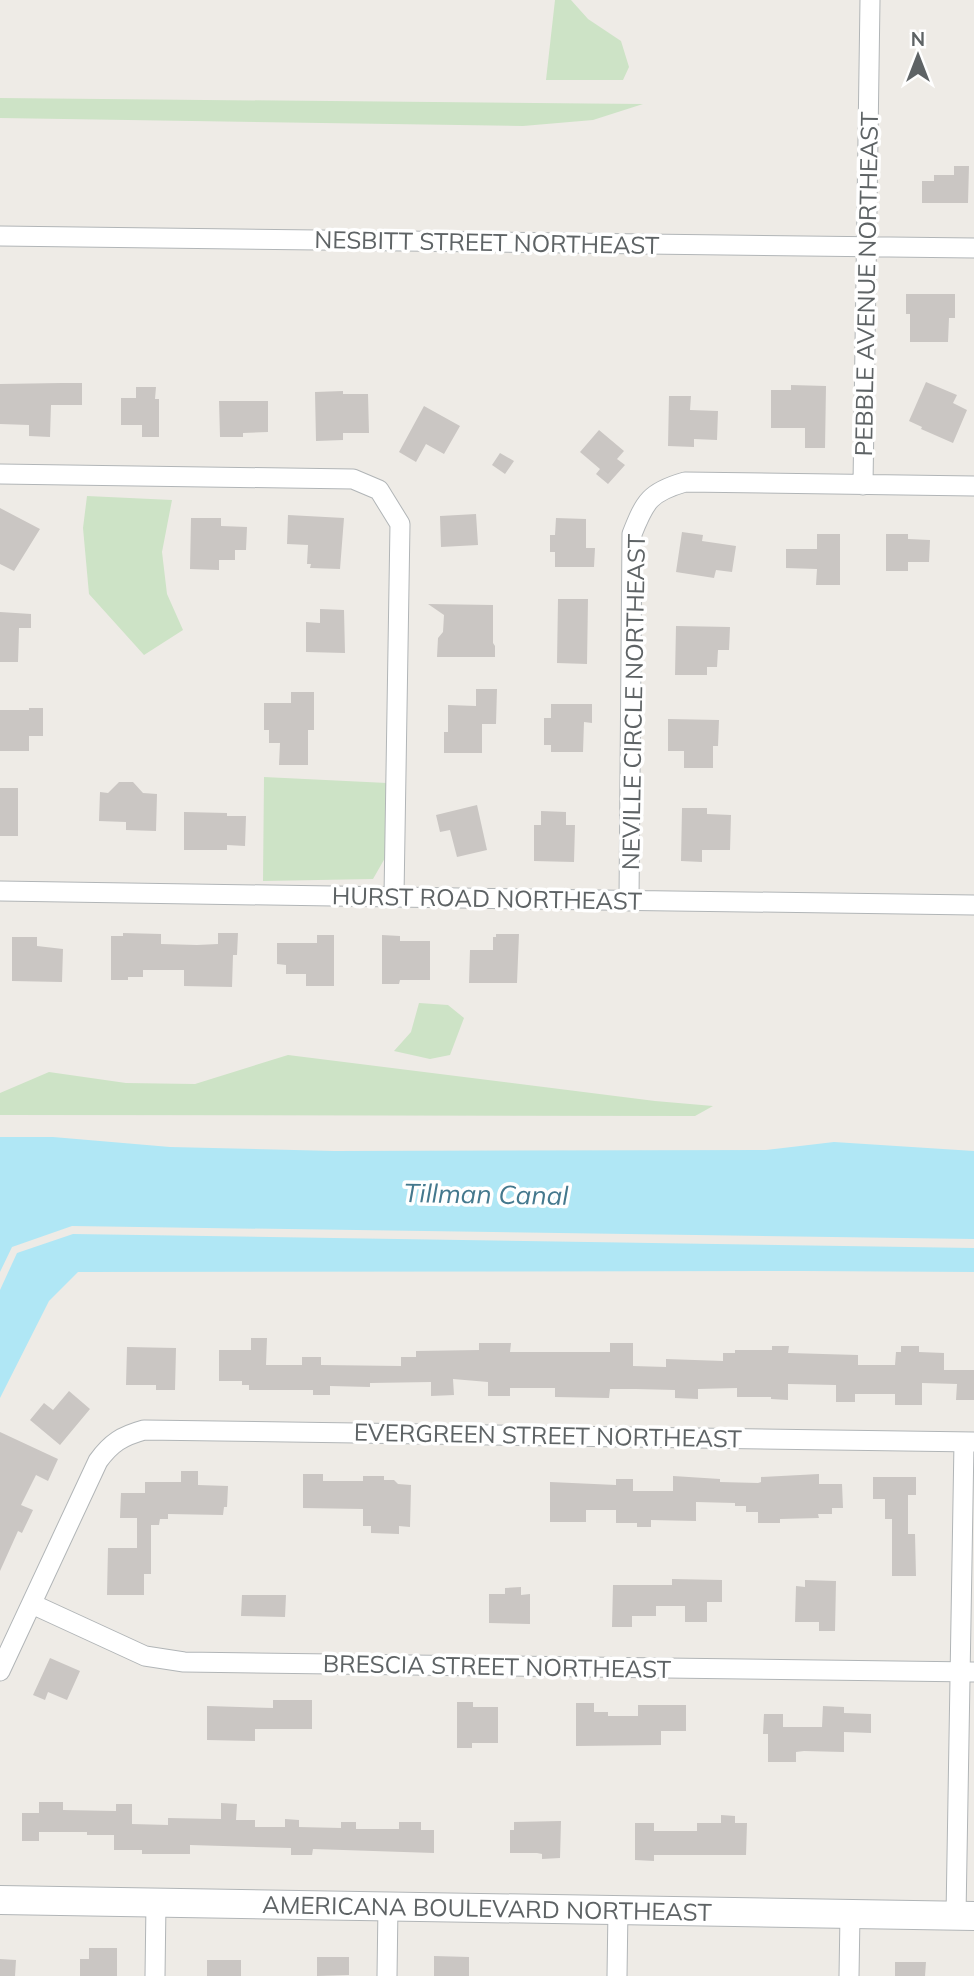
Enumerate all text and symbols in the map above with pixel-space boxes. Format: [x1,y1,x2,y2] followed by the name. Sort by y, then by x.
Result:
[883,21,953,91] north arrow
[911,27,925,51] text: N
[848,111,884,457] street label: PEBBLE AVENUE NORTHEAST
[314,224,660,260] street label: NESBITT STREET NORTHEAST
[615,533,651,870] street label: NEVILLE CIRCLE NORTHEAST
[332,880,643,916] street label: HURST ROAD NORTHEAST
[403,1176,569,1212] water label: Tillman Canal
[354,1417,743,1453] street label: EVERGREEN STREET NORTHEAST
[323,1648,672,1684] street label: BRESCIA STREET NORTHEAST
[262,1889,713,1927] street label: AMERICANA BOULEVARD NORTHEAST

